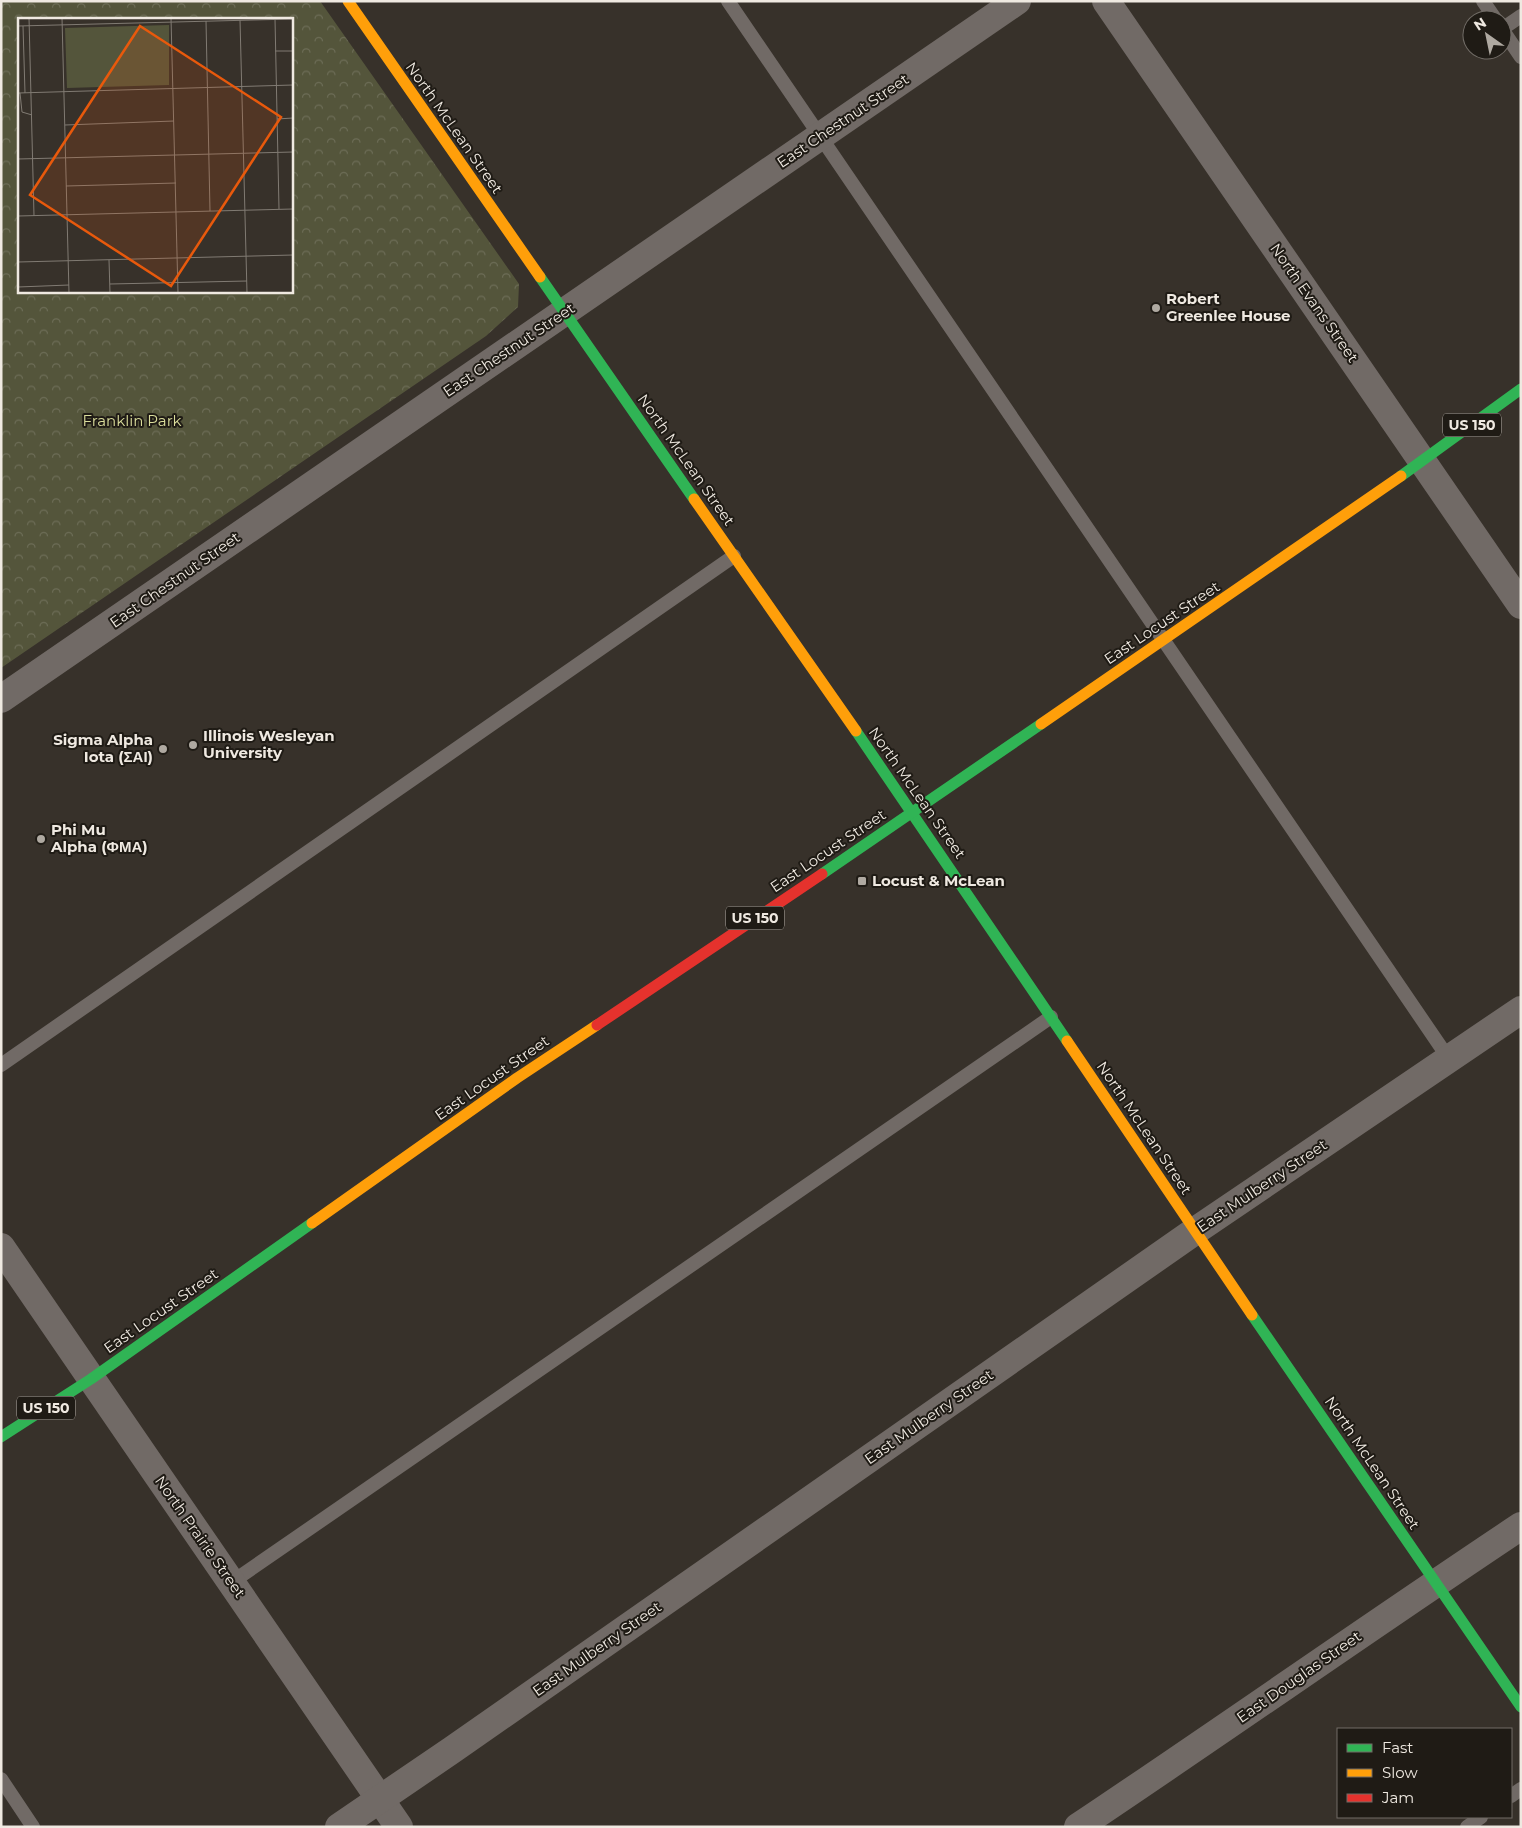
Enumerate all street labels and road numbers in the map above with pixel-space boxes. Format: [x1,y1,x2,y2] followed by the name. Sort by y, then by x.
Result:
[402,58,507,197] street label: North McLean Street
[773,69,912,172] street label: East Chestnut Street
[1266,239,1363,366] street label: North Evans Street
[439,298,578,401] street label: East Chestnut Street
[634,390,739,529] street label: North McLean Street
[1443,414,1501,436] road number: US 150
[106,527,244,632] street label: East Chestnut Street
[1100,577,1223,668] street label: East Locust Street
[865,723,970,862] street label: North McLean Street
[766,805,889,896] street label: East Locust Street
[726,906,784,930] road number: US 150
[431,1031,553,1124] street label: East Locust Street
[1093,1057,1196,1198] street label: North McLean Street
[1193,1135,1330,1236] street label: East Mulberry Street
[100,1264,222,1357] street label: East Locust Street
[861,1365,997,1468] street label: East Mulberry Street
[1321,1392,1424,1533] street label: North McLean Street
[17,1396,75,1420] road number: US 150
[151,1472,250,1602] street label: North Prairie Street
[529,1597,665,1700] street label: East Mulberry Street
[1233,1626,1365,1727] street label: East Douglas Street

